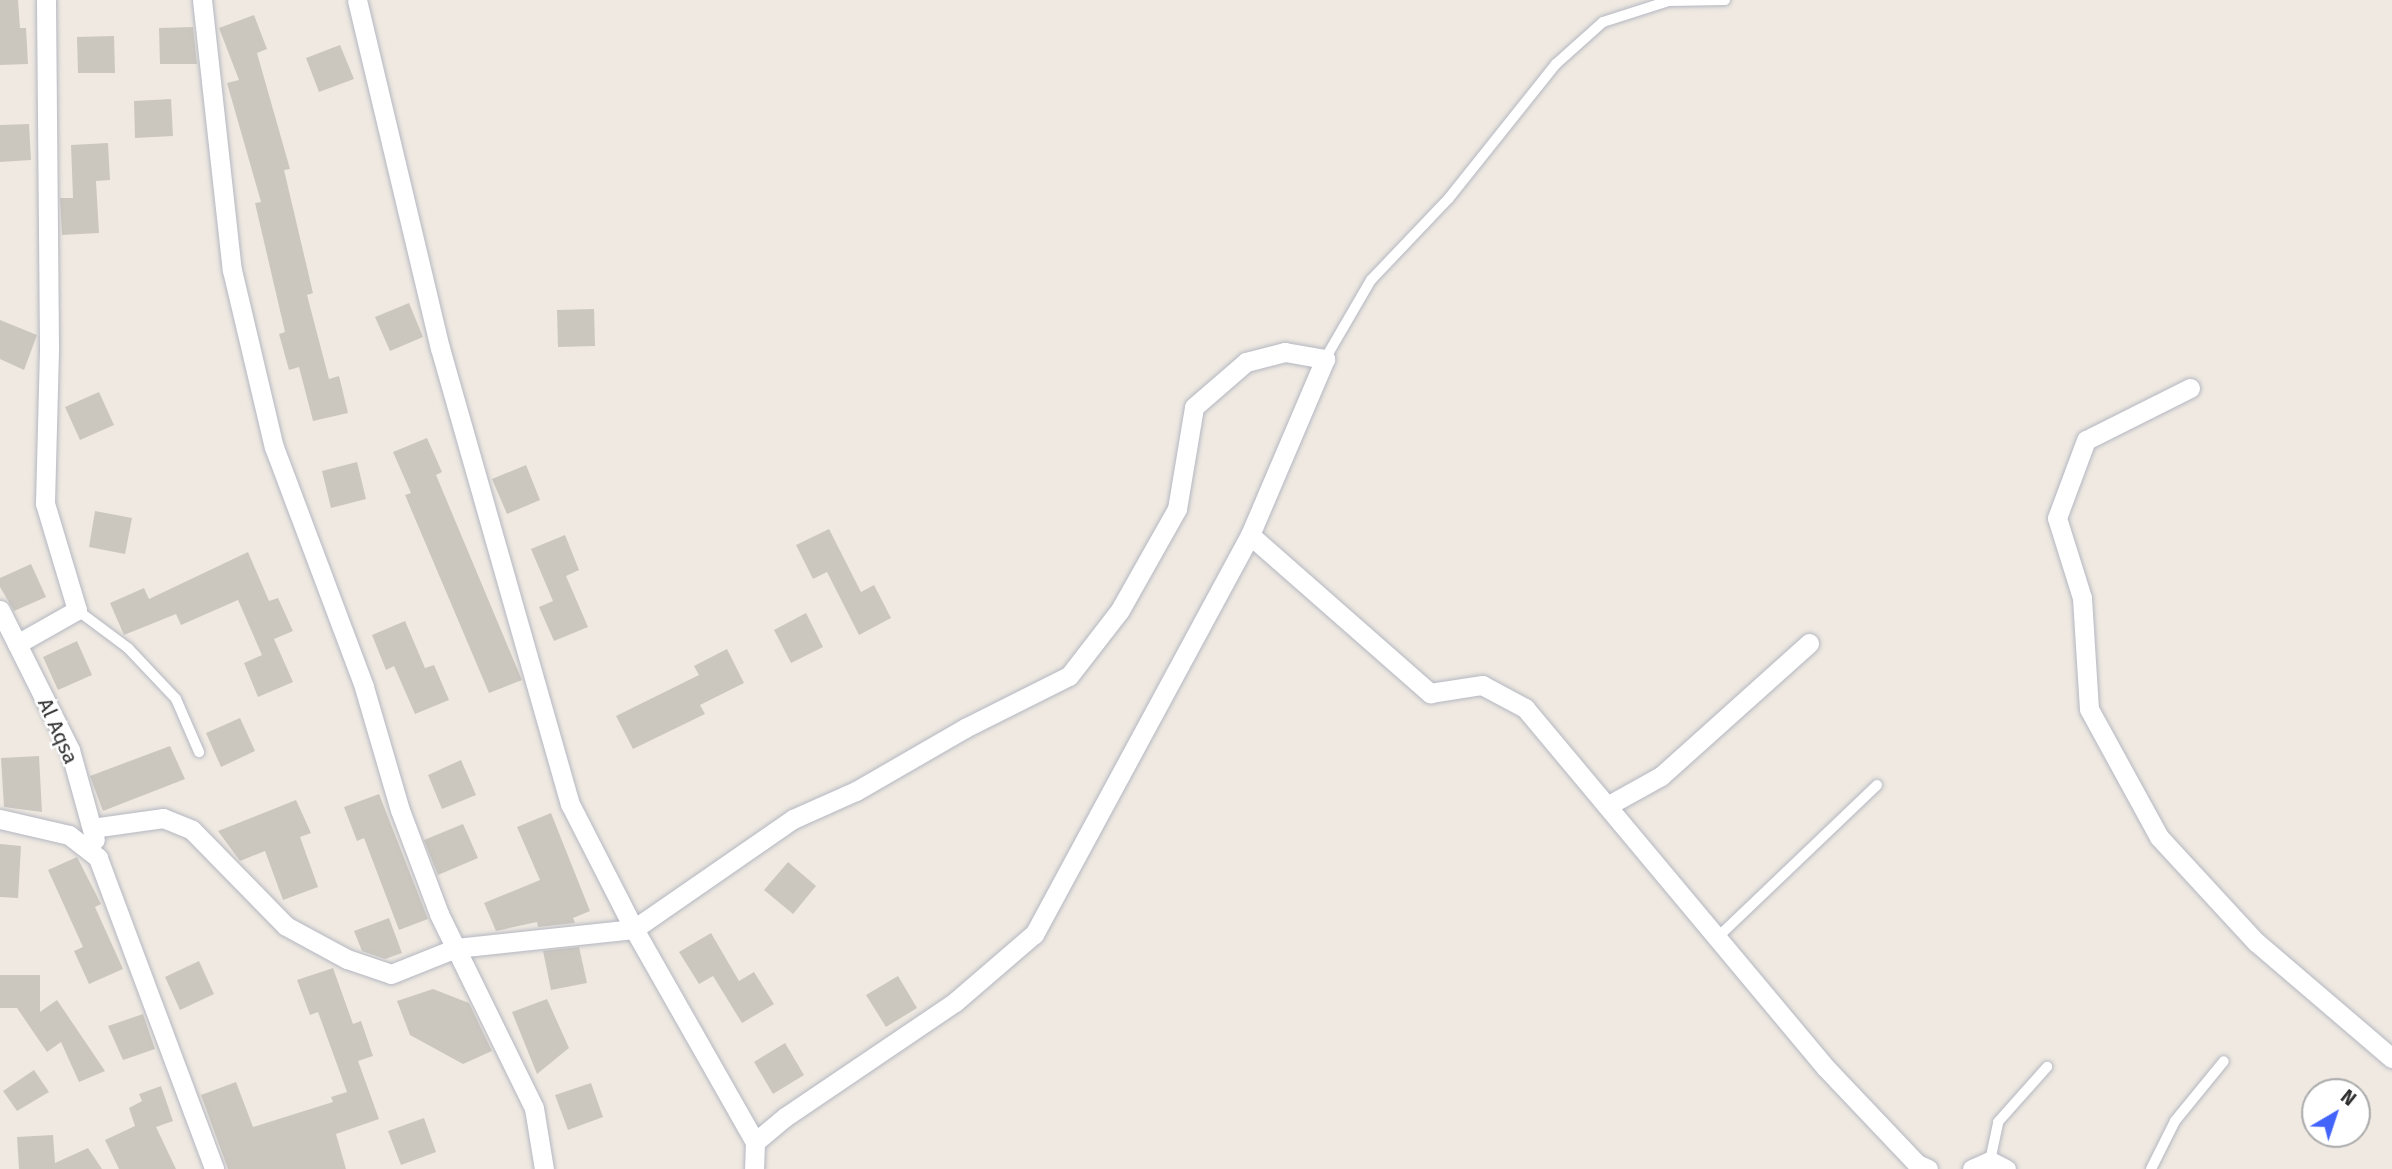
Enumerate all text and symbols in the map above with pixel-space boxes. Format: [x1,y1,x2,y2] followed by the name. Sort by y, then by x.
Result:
[32,694,84,768] street label: Al Aqsa
[2301,1078,2371,1148] north arrow
[2336,1085,2360,1111] text: N

